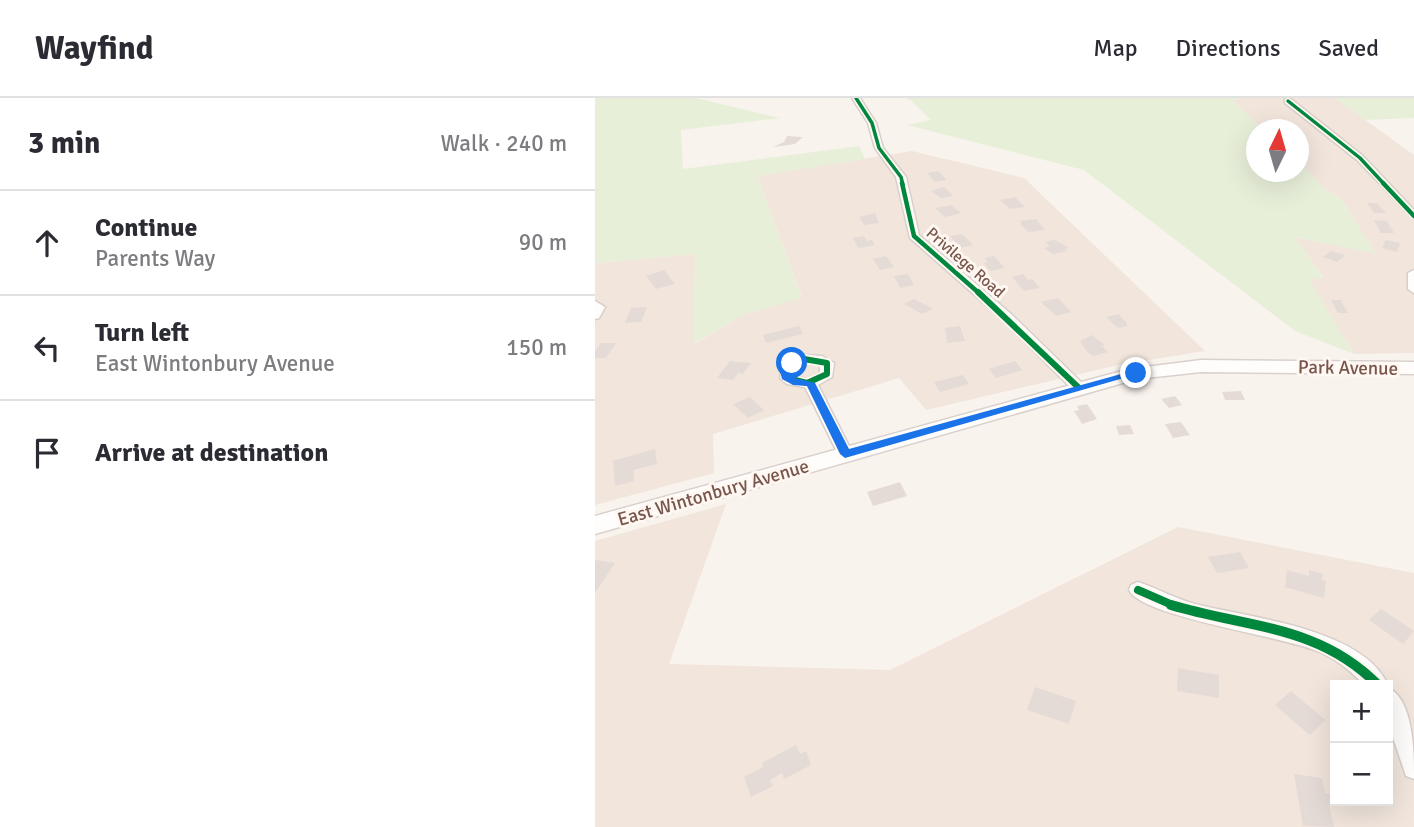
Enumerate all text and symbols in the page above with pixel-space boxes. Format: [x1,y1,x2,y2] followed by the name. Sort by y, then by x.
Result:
[35,28,154,69] text: Wayfind
[1093,33,1138,63] text: Map
[1176,33,1281,63] text: Directions
[1319,33,1379,63] text: Saved
[1246,119,1309,182] north arrow
[28,125,100,162] text: 3 min
[441,129,567,158] text: Walk · 240 m
[95,212,197,244] text: Continue
[922,223,1009,302] street label: Privilege Road
[28,224,66,262] icon: ahead
[519,228,567,257] text: 90 m
[95,244,215,273] text: Parents Way
[95,317,189,349] text: Turn left
[28,329,66,367] icon: left
[506,333,567,362] text: 150 m
[776,347,807,378] route start
[95,349,335,378] text: East Wintonbury Avenue
[1298,355,1398,381] street label: Park Avenue
[1120,357,1151,388] route end
[28,434,66,472] icon: arrive
[95,437,328,469] text: Arrive at destination
[615,454,812,532] street label: East Wintonbury Avenue
[1330,680,1393,806] map controls
[1330,680,1393,743] button: +
[1330,743,1393,806] button: −

